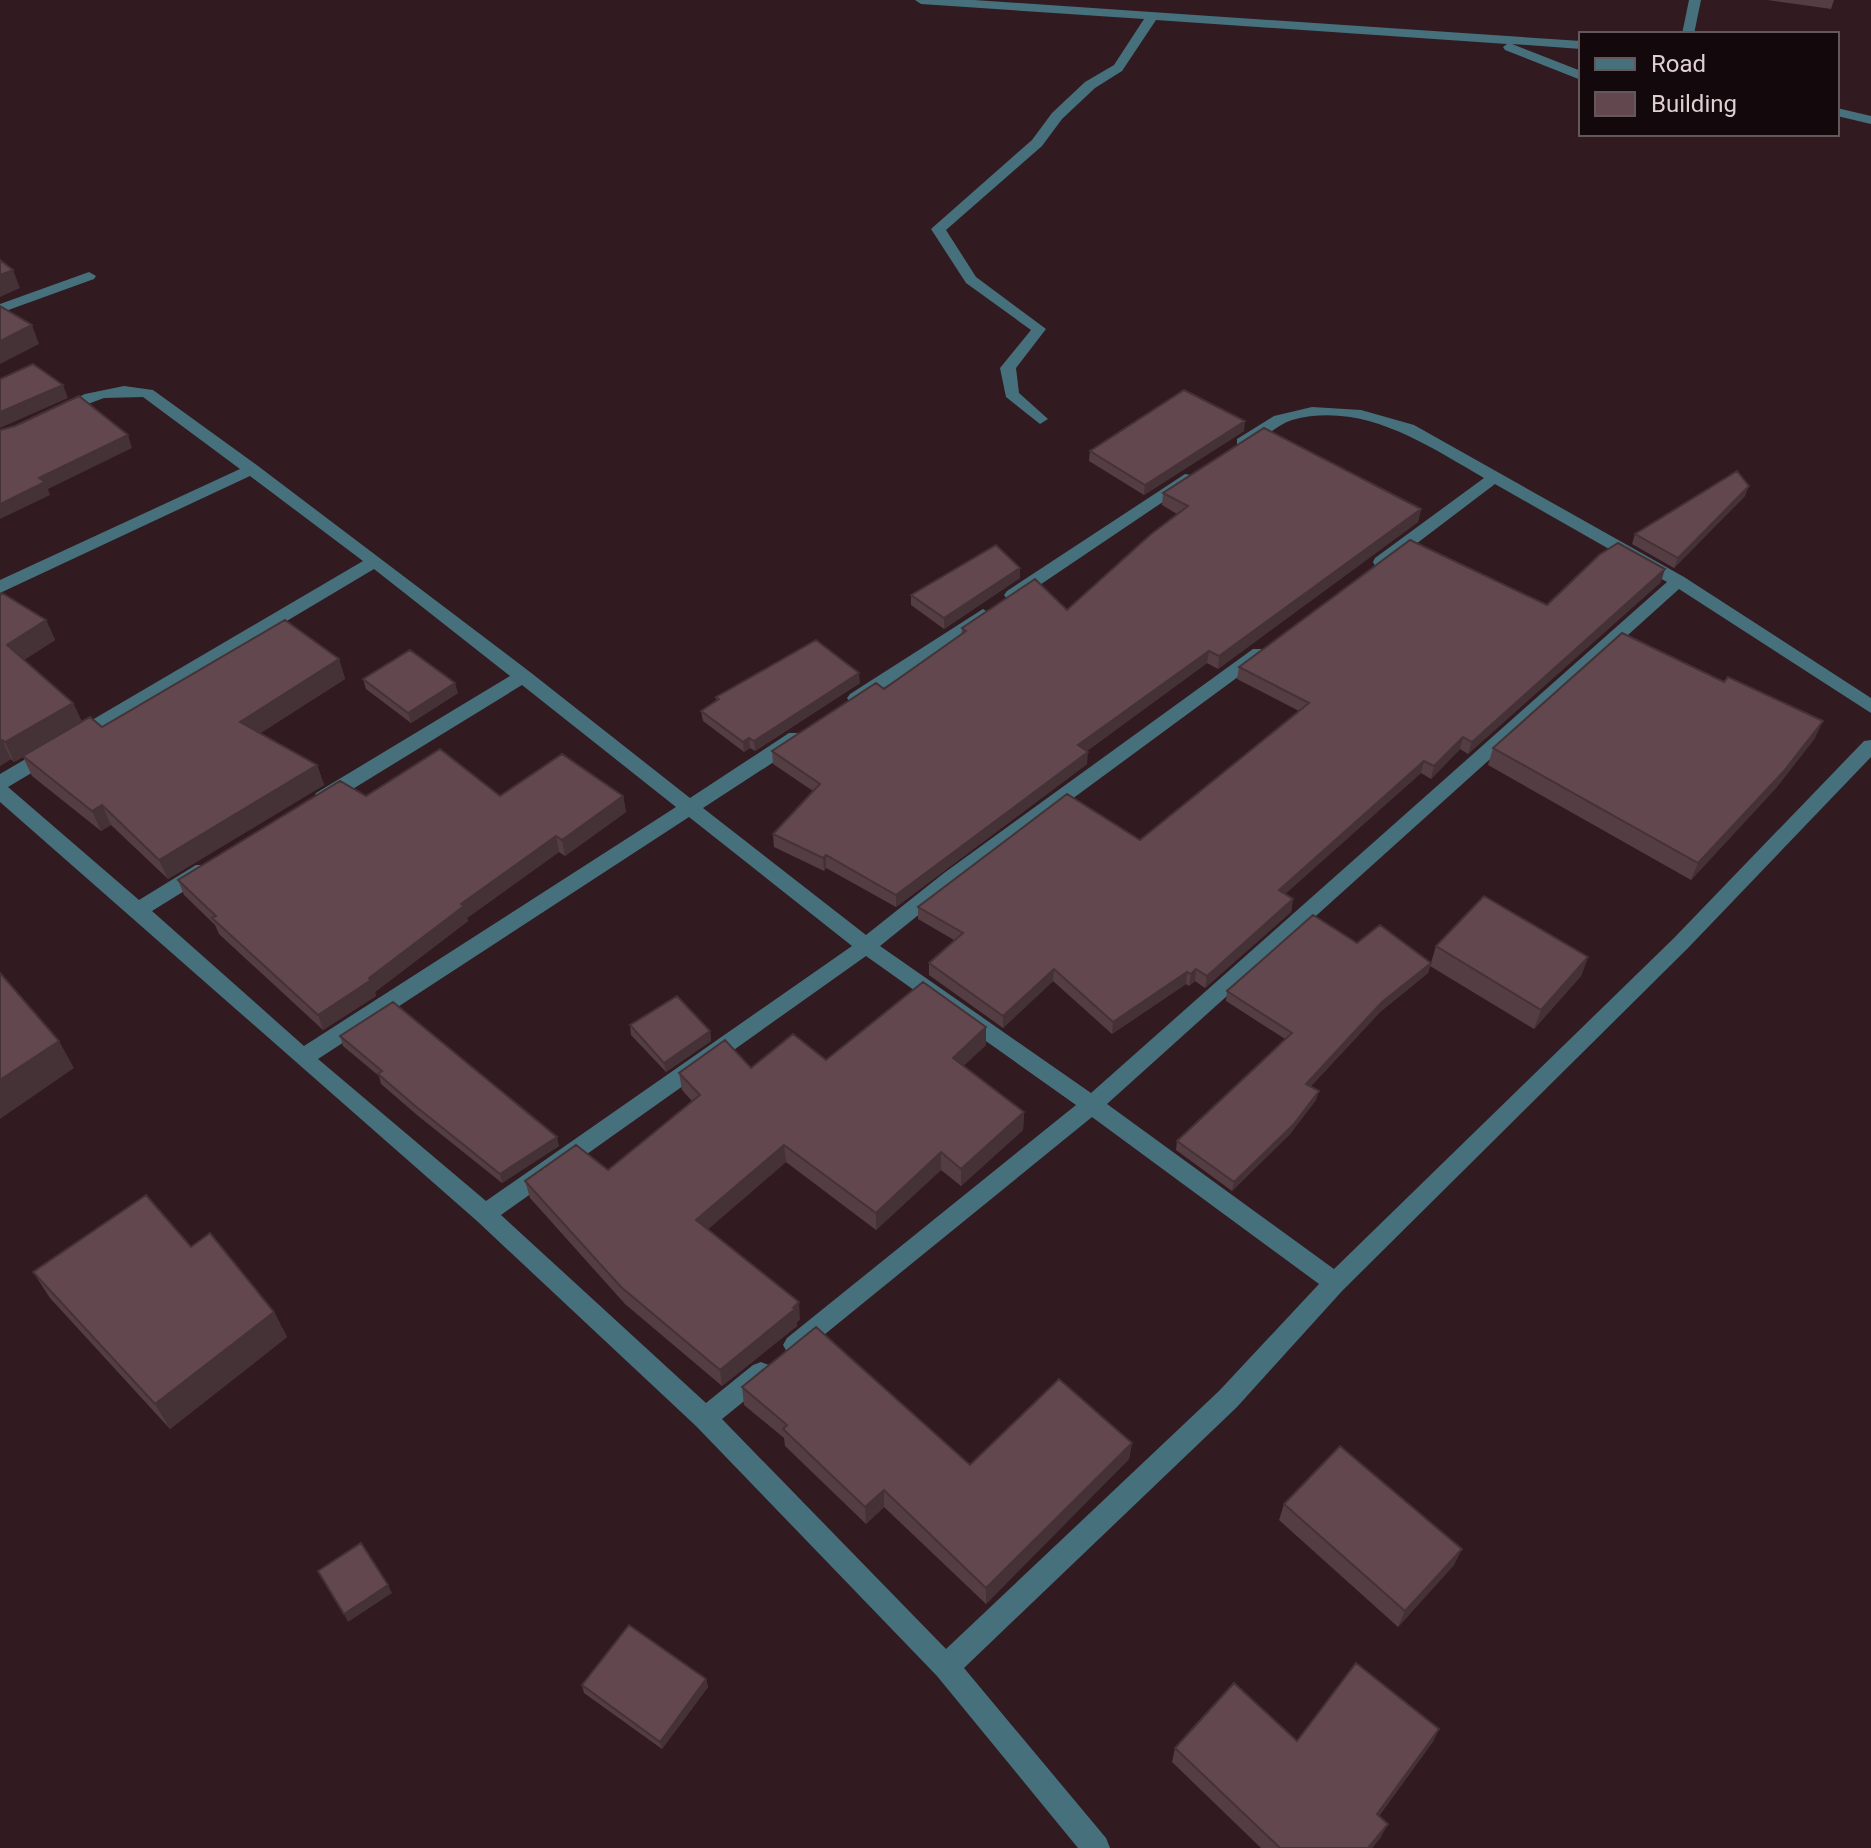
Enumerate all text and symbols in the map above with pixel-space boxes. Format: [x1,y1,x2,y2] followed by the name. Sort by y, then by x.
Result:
[1579,32,1839,136] legend
[1651,50,1706,78] text: Road
[1651,90,1737,118] text: Building

